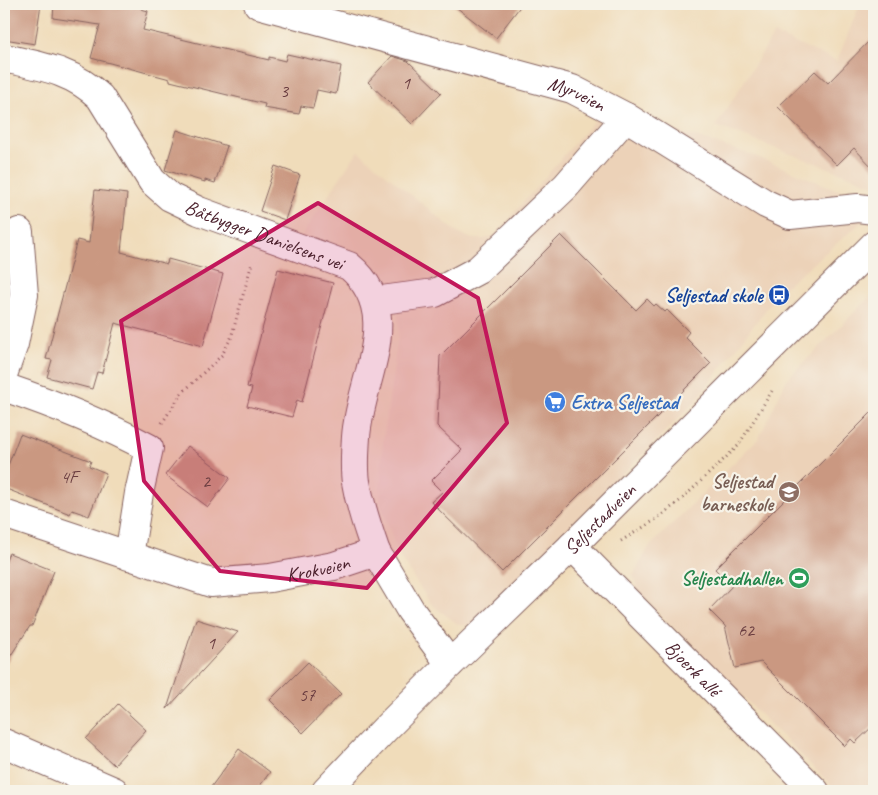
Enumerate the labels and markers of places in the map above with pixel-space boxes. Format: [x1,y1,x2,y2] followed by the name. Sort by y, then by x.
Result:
[665,283,764,308] place label: Seljestad skole
[767,283,791,307] bus stop icon: Seljestad skole
[543,390,567,414] supermarket icon: Extra Seljestad
[571,390,682,415] place label: Extra Seljestad
[700,469,777,517] place label: Seljestad barneskole
[777,480,801,504] school or university icon: Seljestad barneskole
[681,566,785,591] place label: Seljestadhallen
[787,566,811,590] sports icon: Seljestadhallen

